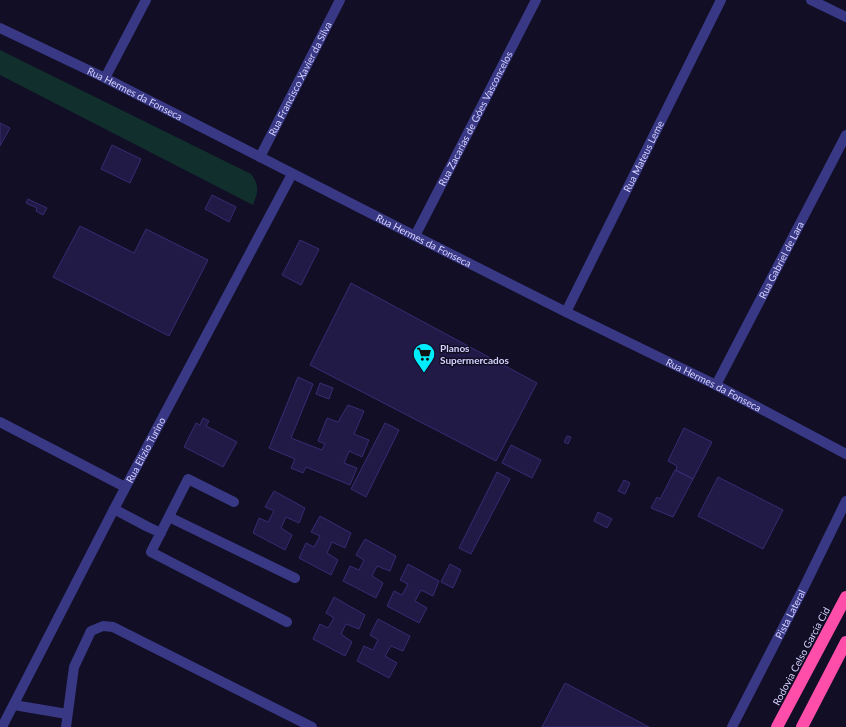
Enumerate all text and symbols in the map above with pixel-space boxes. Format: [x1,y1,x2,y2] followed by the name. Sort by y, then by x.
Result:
[266,19,334,138] street label: Rua Francisco Xavier da Silva
[436,49,515,188] street label: Rua Zacarias de Góes Vasconcelos
[85,64,185,123] street label: Rua Hermes da Fonseca
[621,119,666,194] street label: Rua Mateus Leme
[374,211,473,269] street label: Rua Hermes da Fonseca
[756,219,806,301] street label: Rua Gabriel de Lara
[411,341,437,374] supermarket icon: Planos Supermercados
[440,342,509,366] place label: Planos Supermercados
[664,356,763,414] street label: Rua Hermes da Fonseca
[123,415,168,485] street label: Rua Elizio Turino
[772,587,808,641] street label: Pista Lateral
[770,605,832,707] street label: Rodovia Celso Garcia Cid

